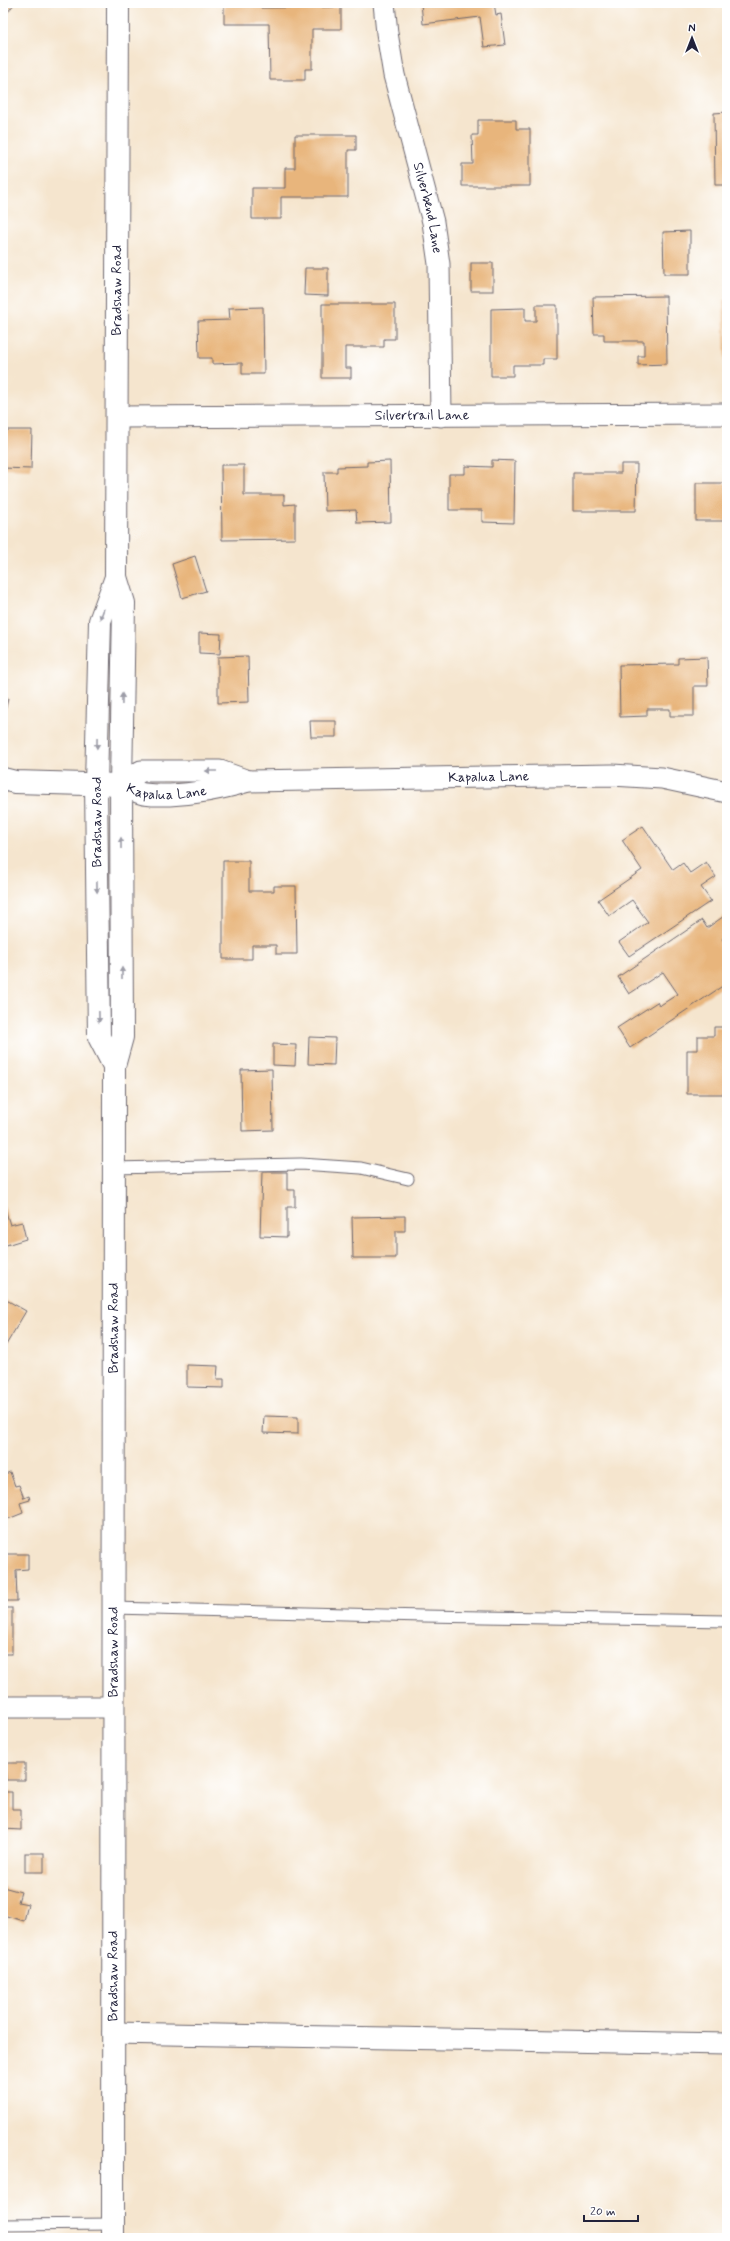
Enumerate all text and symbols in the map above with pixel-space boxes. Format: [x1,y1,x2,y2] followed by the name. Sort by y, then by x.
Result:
[672,18,712,58] north arrow
[688,22,696,36] text: N
[409,160,446,255] street label: Silverbend Lane
[108,245,126,336] street label: Bradshaw Road
[375,406,470,425] street label: Silvertrail Lane
[99,608,105,620] one-way arrow
[119,692,125,705] one-way arrow
[94,737,100,750] one-way arrow
[448,767,530,787] street label: Kapalua Lane
[204,768,217,774] one-way arrow
[88,777,106,867] street label: Bradshaw Road
[123,779,209,804] street label: Kapalua Lane
[118,836,124,849] one-way arrow
[94,881,100,894] one-way arrow
[119,966,125,979] one-way arrow
[96,1011,102,1024] one-way arrow
[105,1283,123,1373] street label: Bradshaw Road
[104,1607,123,1697] street label: Bradshaw Road
[104,1931,122,2021] street label: Bradshaw Road
[584,2197,638,2223] scale bar
[590,2204,616,2220] text: 20 m

